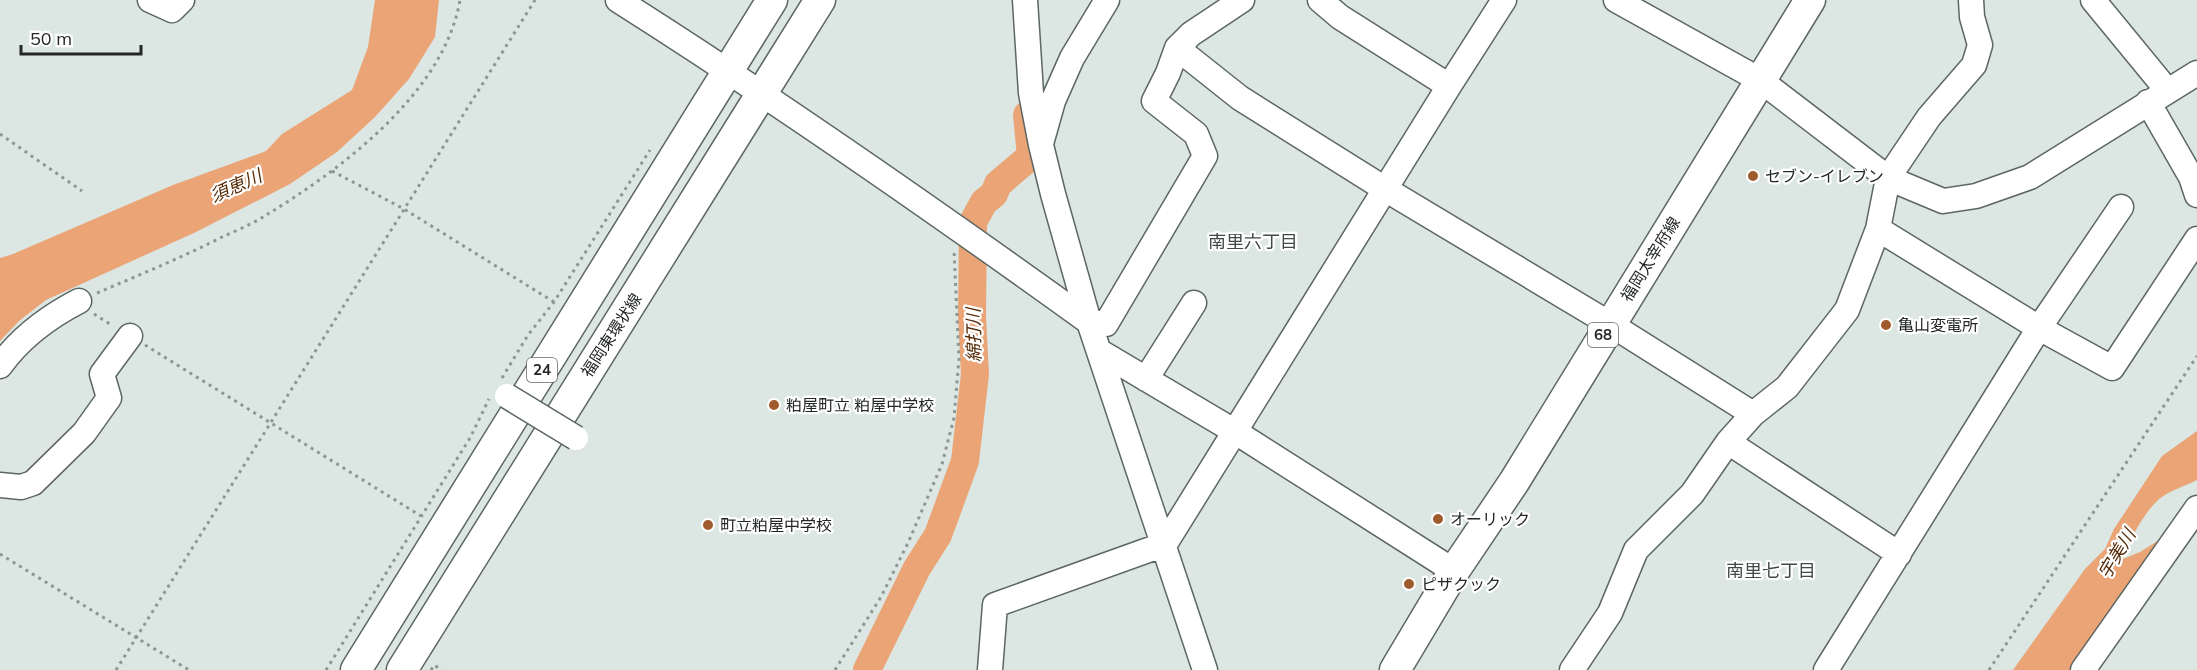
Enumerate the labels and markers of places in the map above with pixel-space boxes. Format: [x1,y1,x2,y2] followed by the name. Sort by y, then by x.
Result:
[1765,166,1884,186] place label: セブン-イレブン
[1746,169,1760,183] marker: セブン-イレブン
[1898,315,1978,335] place label: 亀山変電所
[1879,318,1893,332] marker: 亀山変電所
[786,395,934,415] place label: 粕屋町立 粕屋中学校
[767,398,781,412] marker: 粕屋町立 粕屋中学校
[1450,509,1530,529] place label: オーリック
[1431,512,1445,526] marker: オーリック
[720,515,832,535] place label: 町立粕屋中学校
[701,518,715,532] marker: 町立粕屋中学校
[1421,574,1501,594] place label: ピザクック
[1402,577,1416,591] marker: ピザクック

